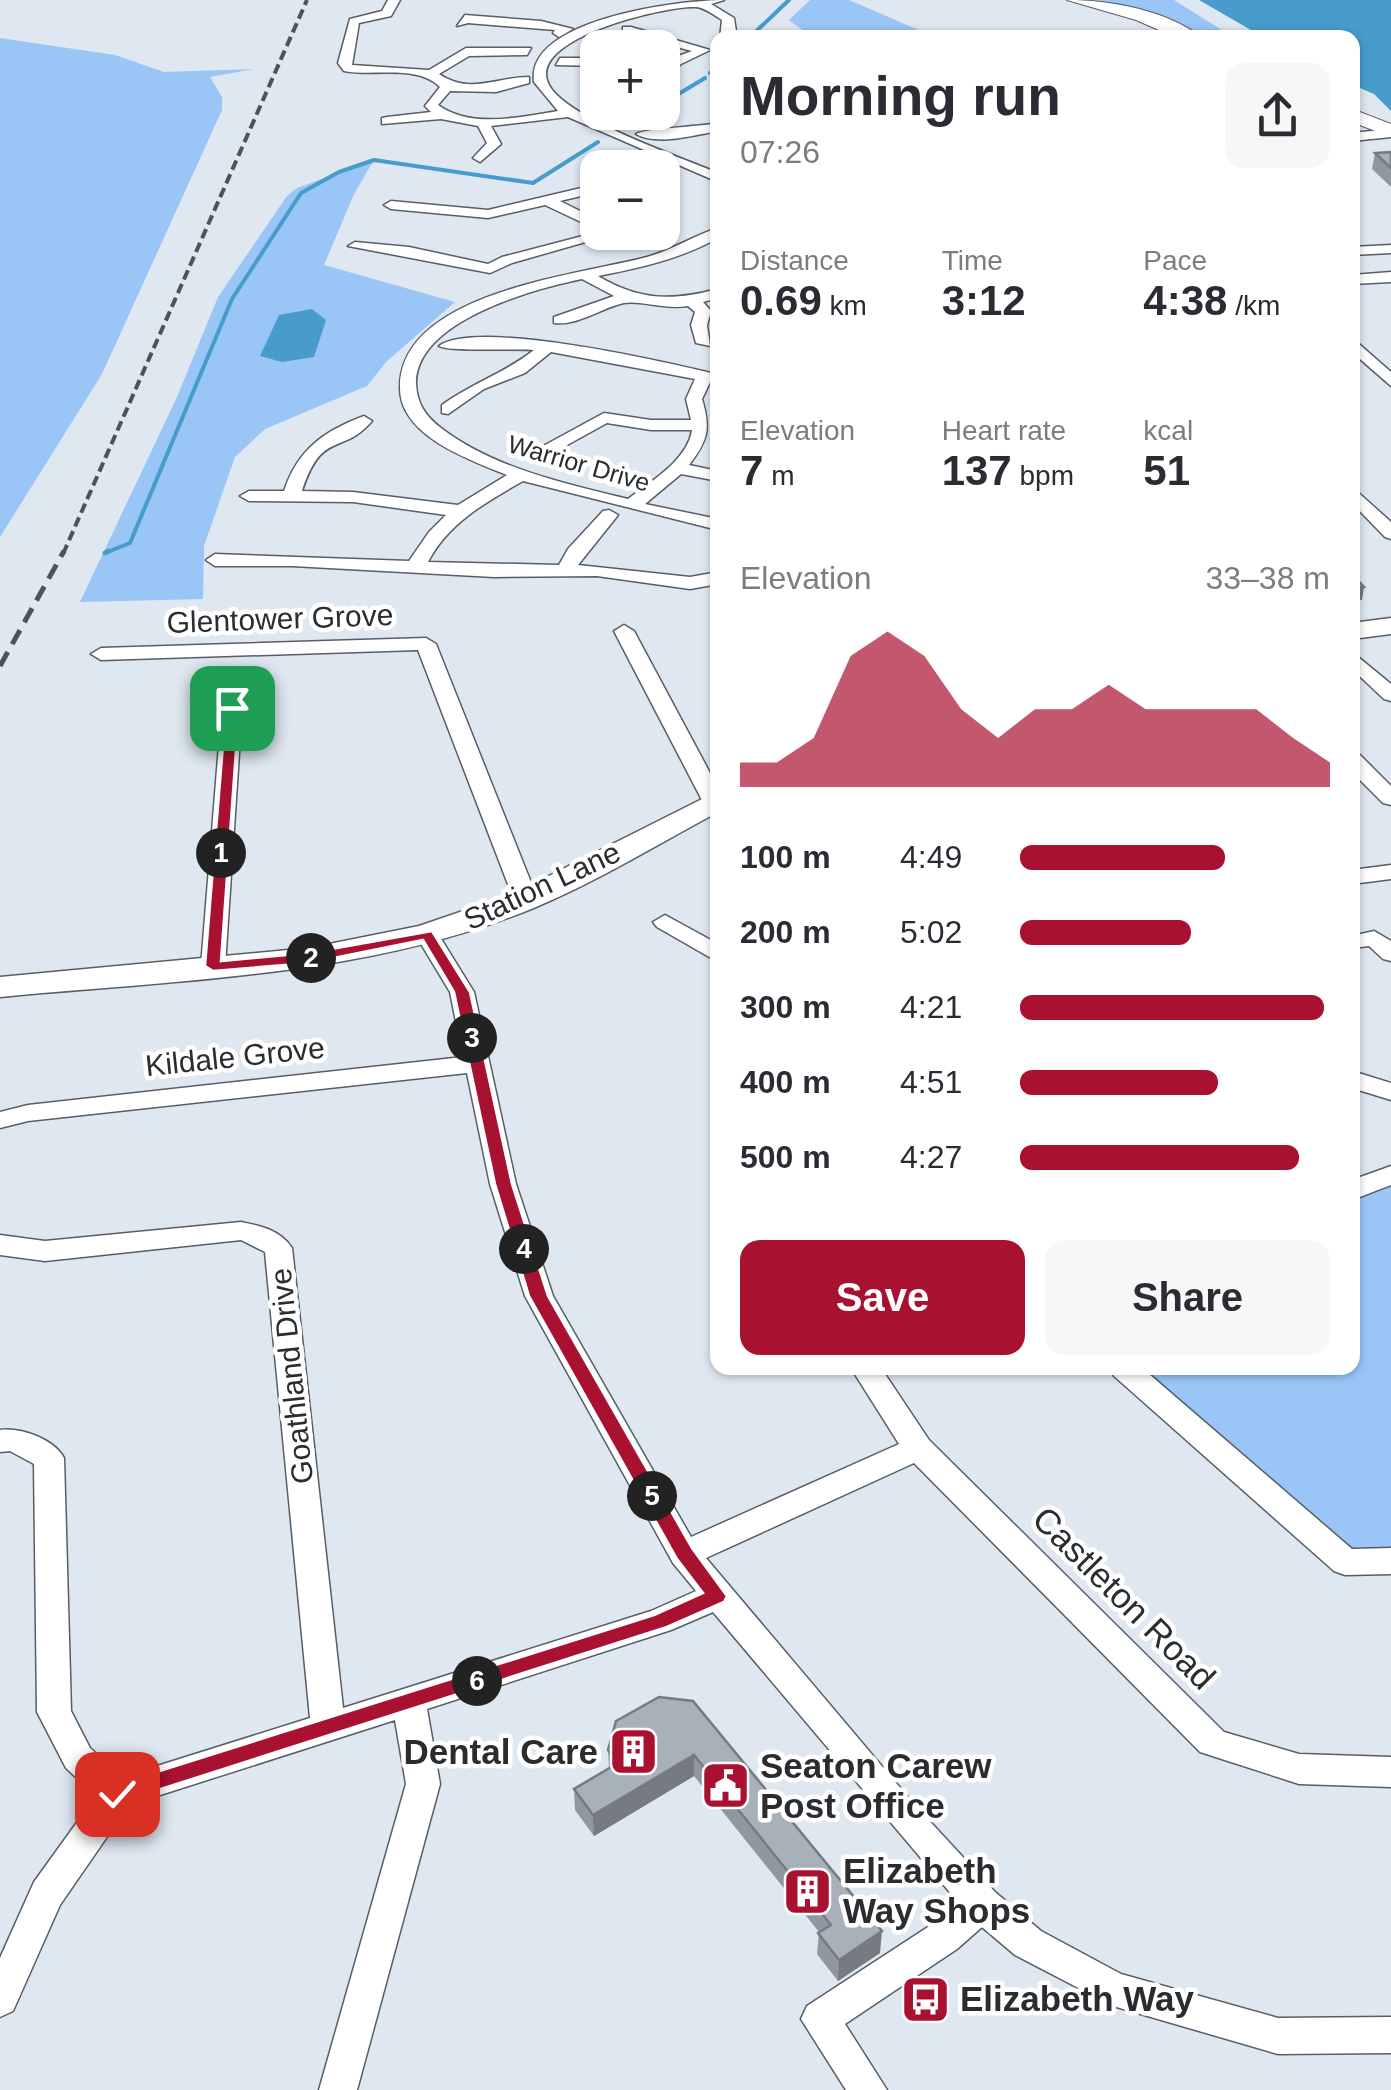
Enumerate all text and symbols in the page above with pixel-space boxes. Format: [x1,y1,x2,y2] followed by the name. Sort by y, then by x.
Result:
[580,30,680,250] map controls
[580,30,680,130] button: +
[1225,63,1330,168] button: share
[740,65,1061,127] text: Morning run
[740,134,820,170] text: 07:26
[580,150,680,250] button: −
[740,245,849,276] text: Distance
[942,245,1003,276] text: Time
[1143,245,1207,276] text: Pace
[740,277,822,324] text: 0.69
[942,277,1026,324] text: 3:12
[1143,277,1227,324] text: 4:38
[822,290,867,321] text: km
[1227,290,1280,321] text: /km
[740,415,855,446] text: Elevation
[942,415,1066,446] text: Heart rate
[1143,415,1193,446] text: kcal
[505,429,653,497] street label: Warrior Drive
[740,447,763,494] text: 7
[942,447,1012,494] text: 137
[1143,447,1190,494] text: 51
[763,460,794,491] text: m
[1012,460,1074,491] text: bpm
[740,560,872,596] text: Elevation
[1205,560,1330,596] text: 33–38 m
[166,598,394,639] street label: Glentower Grove
[190,666,275,751] pin
[205,681,260,736] icon: arrive
[196,828,246,878] pin: 1
[458,835,625,936] street label: Station Lane
[213,837,229,868] text: 1
[740,839,831,875] text: 100 m
[900,839,962,875] text: 4:49
[740,914,831,950] text: 200 m
[900,914,962,950] text: 5:02
[286,933,336,983] pin: 2
[303,942,319,973] text: 2
[740,989,831,1025] text: 300 m
[900,989,962,1025] text: 4:21
[447,1013,497,1063] pin: 3
[464,1022,480,1053] text: 3
[144,1031,326,1082] street label: Kildale Grove
[740,1064,831,1100] text: 400 m
[900,1064,962,1100] text: 4:51
[740,1139,831,1175] text: 500 m
[900,1139,962,1175] text: 4:27
[499,1224,549,1274] pin: 4
[516,1233,532,1264] text: 4
[740,1240,1025,1355] button: Save
[1045,1240,1330,1355] button: Share
[264,1267,319,1486] street label: Goathland Drive
[627,1471,677,1521] pin: 5
[644,1480,660,1511] text: 5
[1025,1499,1223,1697] street label: Castleton Road
[452,1656,502,1706] pin: 6
[469,1665,485,1696] text: 6
[607,1726,659,1778] building icon: Dental Care
[403,1732,598,1771] place label: Dental Care
[760,1746,992,1825] place label: Seaton Carew Post Office
[75,1752,160,1837] pin
[699,1760,751,1812] public building icon: Seaton Carew Post Office
[90,1767,145,1822] icon: check
[843,1851,1030,1930] place label: Elizabeth Way Shops
[782,1865,834,1917] building icon: Elizabeth Way Shops
[899,1973,951,2025] bus stop icon: Elizabeth Way
[960,1979,1195,2018] place label: Elizabeth Way

